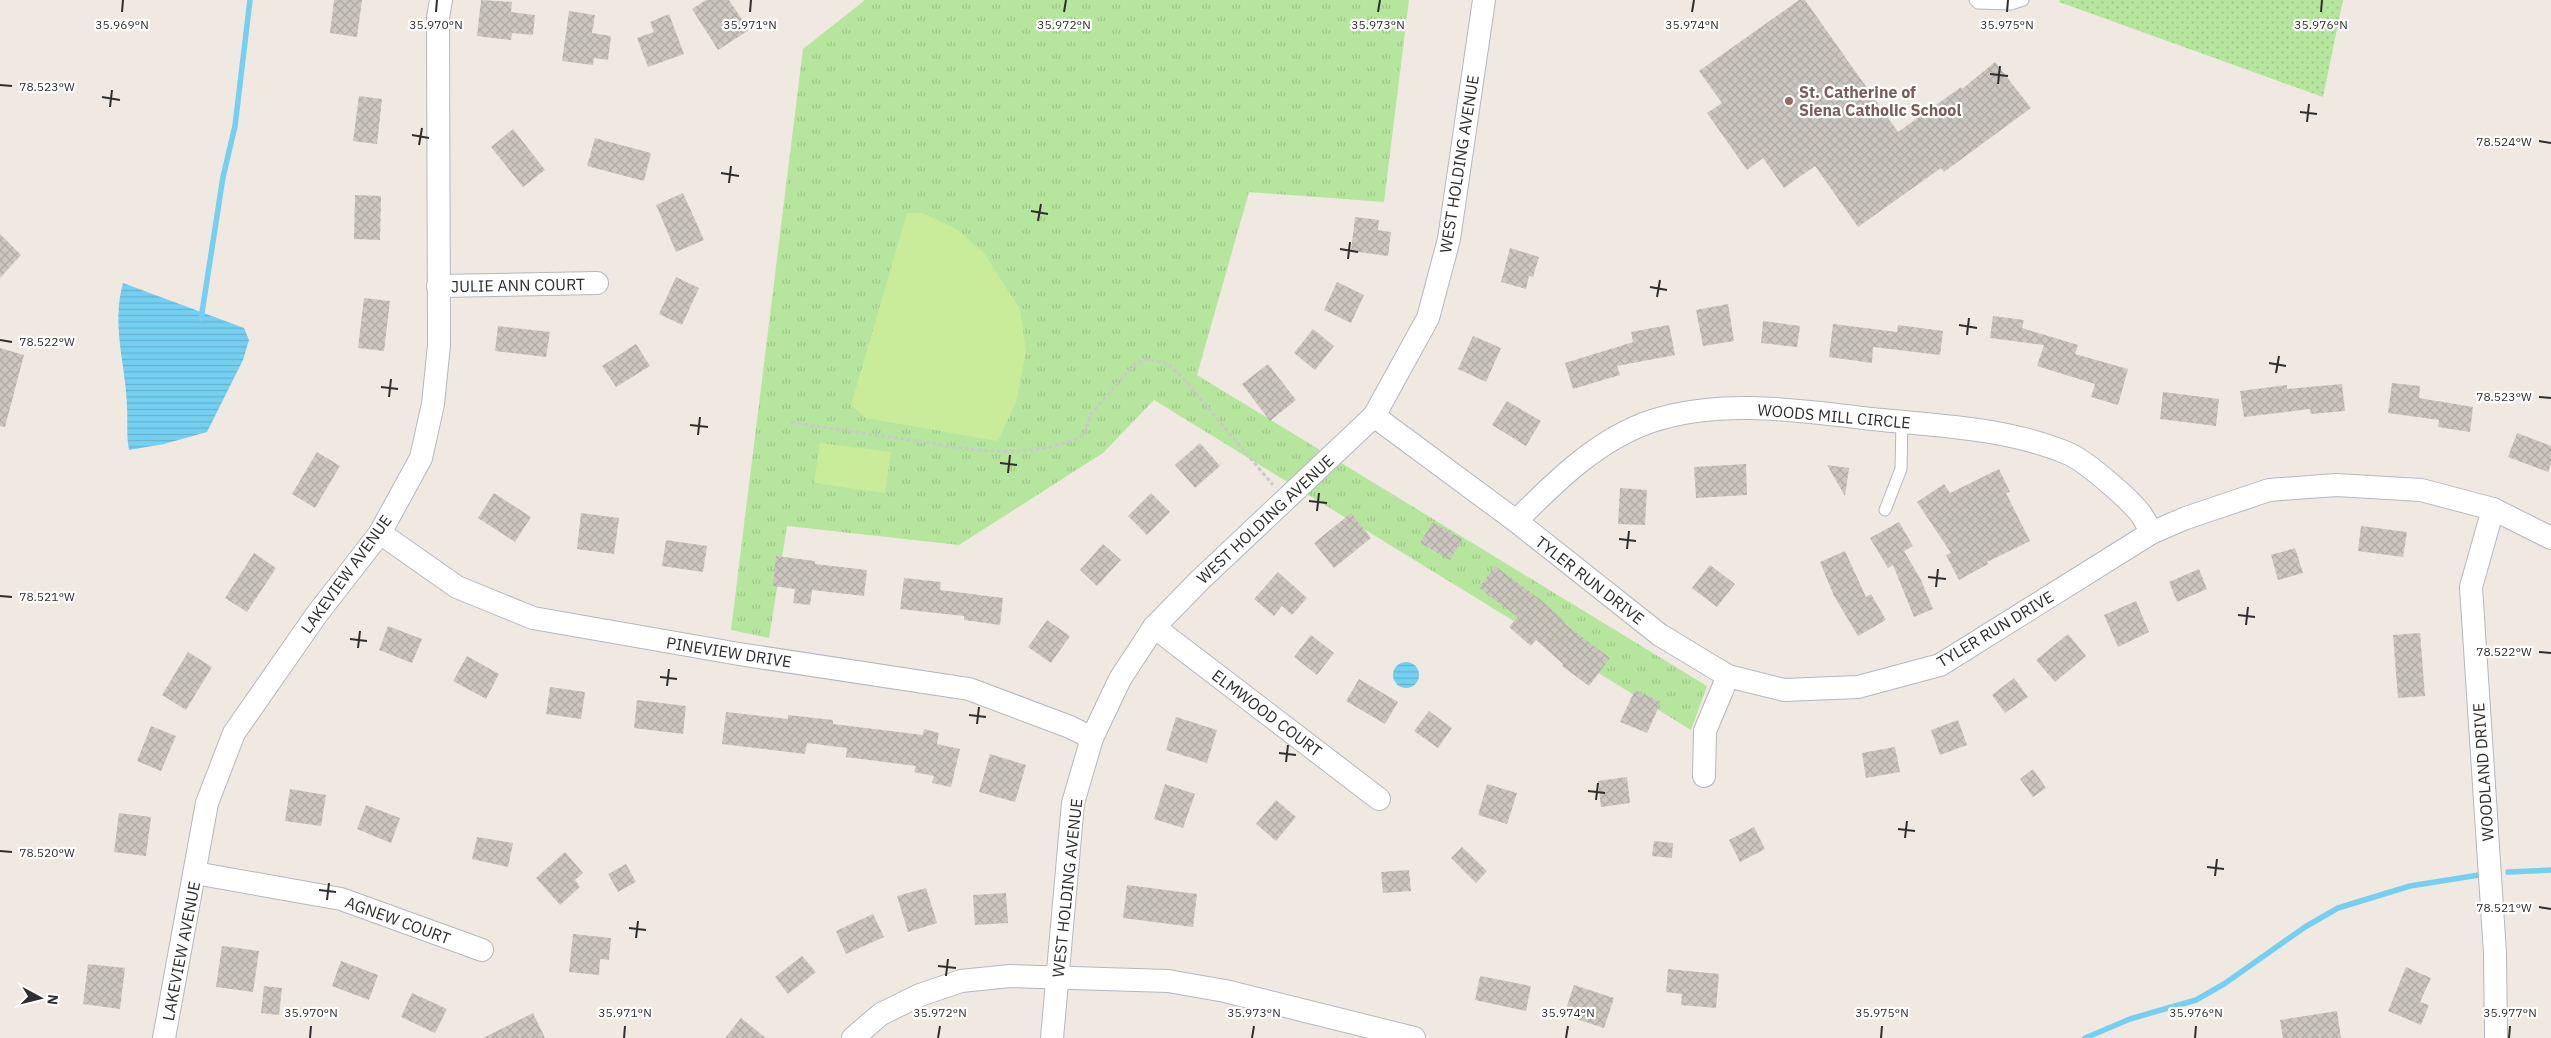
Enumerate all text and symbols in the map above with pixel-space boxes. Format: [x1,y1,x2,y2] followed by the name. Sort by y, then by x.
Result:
[95,17,149,32] text: 35.969°N
[409,17,463,32] text: 35.970°N
[723,17,777,32] text: 35.971°N
[1037,17,1091,32] text: 35.972°N
[1351,17,1405,32] text: 35.973°N
[1665,17,1719,32] text: 35.974°N
[1980,17,2034,32] text: 35.975°N
[2294,17,2348,32] text: 35.976°N
[1435,74,1483,254] street label: WEST HOLDING AVENUE
[19,79,75,94] text: 78.523°W
[1799,82,1961,120] place label: St. Catherine of Siena Catholic School
[1783,95,1795,107] marker: St. Catherine of Siena Catholic School
[2476,134,2532,149] text: 78.524°W
[451,274,585,296] street label: JULIE ANN COURT
[19,334,75,349] text: 78.522°W
[2476,389,2532,404] text: 78.523°W
[1757,399,1911,433] street label: WOODS MILL CIRCLE
[1192,450,1338,588] street label: WEST HOLDING AVENUE
[296,511,396,637] street label: LAKEVIEW AVENUE
[1532,531,1648,629] street label: TYLER RUN DRIVE
[1933,586,2057,672] street label: TYLER RUN DRIVE
[19,589,75,604] text: 78.521°W
[665,632,793,672] street label: PINEVIEW DRIVE
[2476,644,2532,659] text: 78.522°W
[1208,665,1326,761] street label: ELMWOOD COURT
[2468,702,2498,842] street label: WOODLAND DRIVE
[1048,798,1086,978] street label: WEST HOLDING AVENUE
[19,845,75,860] text: 78.520°W
[158,880,204,1022] street label: LAKEVIEW AVENUE
[343,892,453,948] street label: AGNEW COURT
[2476,900,2532,915] text: 78.521°W
[15,973,65,1023] north arrow
[43,993,62,1006] text: N
[284,1005,338,1020] text: 35.970°N
[598,1005,652,1020] text: 35.971°N
[913,1005,967,1020] text: 35.972°N
[1227,1005,1281,1020] text: 35.973°N
[1541,1005,1595,1020] text: 35.974°N
[1855,1005,1909,1020] text: 35.975°N
[2169,1005,2223,1020] text: 35.976°N
[2483,1005,2537,1020] text: 35.977°N

